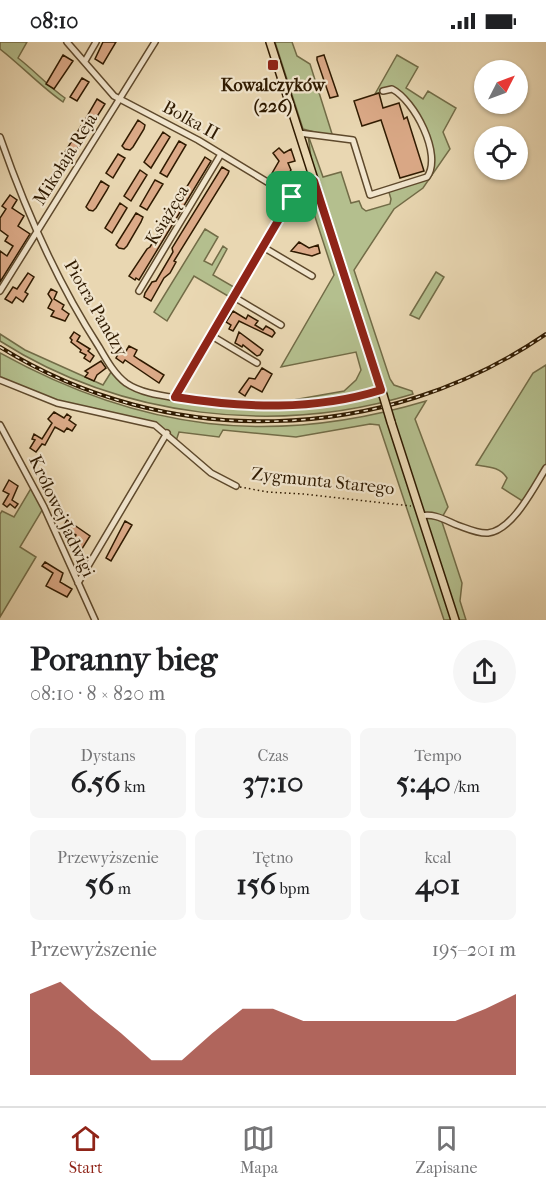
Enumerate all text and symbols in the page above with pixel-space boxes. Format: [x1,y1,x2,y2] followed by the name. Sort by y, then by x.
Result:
[30,8,78,34] text: 08:10
[266,58,280,72] marker: Kowalczyków (226)
[474,60,528,114] north arrow
[474,60,528,180] map controls
[221,75,327,117] place label: Kowalczyków (226)
[159,96,223,144] street label: Bolka II
[29,109,102,209] street label: Mikołaja Reja
[474,126,528,180] button: locate
[266,171,317,222] pin
[275,180,308,213] icon: arrive
[141,181,194,249] street label: Książęca
[59,256,132,362] street label: Piotra Pandzy
[24,452,99,581] street label: Królowej Jadwigi
[250,464,396,499] street label: Zygmunta Starego
[30,640,217,679] text: Poranny bieg
[453,640,516,703] button: share
[30,682,165,705] text: 08:10 · 8 × 820 m
[81,746,135,765] text: Dystans
[257,746,289,765] text: Czas
[414,746,462,765] text: Tempo
[70,765,121,800] text: 6.56
[242,765,304,800] text: 37:10
[396,765,451,800] text: 5:40
[121,777,146,796] text: km
[451,777,480,796] text: /km
[57,848,159,867] text: Przewyższenie
[253,848,293,867] text: Tętno
[425,848,451,867] text: kcal
[85,867,114,902] text: 56
[236,867,276,902] text: 156
[416,867,460,902] text: 401
[114,879,131,898] text: m
[276,879,310,898] text: bpm
[30,938,157,961] text: Przewyższenie
[432,938,516,961] text: 195–201 m
[69,1122,103,1177] tab: Start
[240,1122,278,1177] tab: Mapa
[415,1122,477,1177] tab: Zapisane

